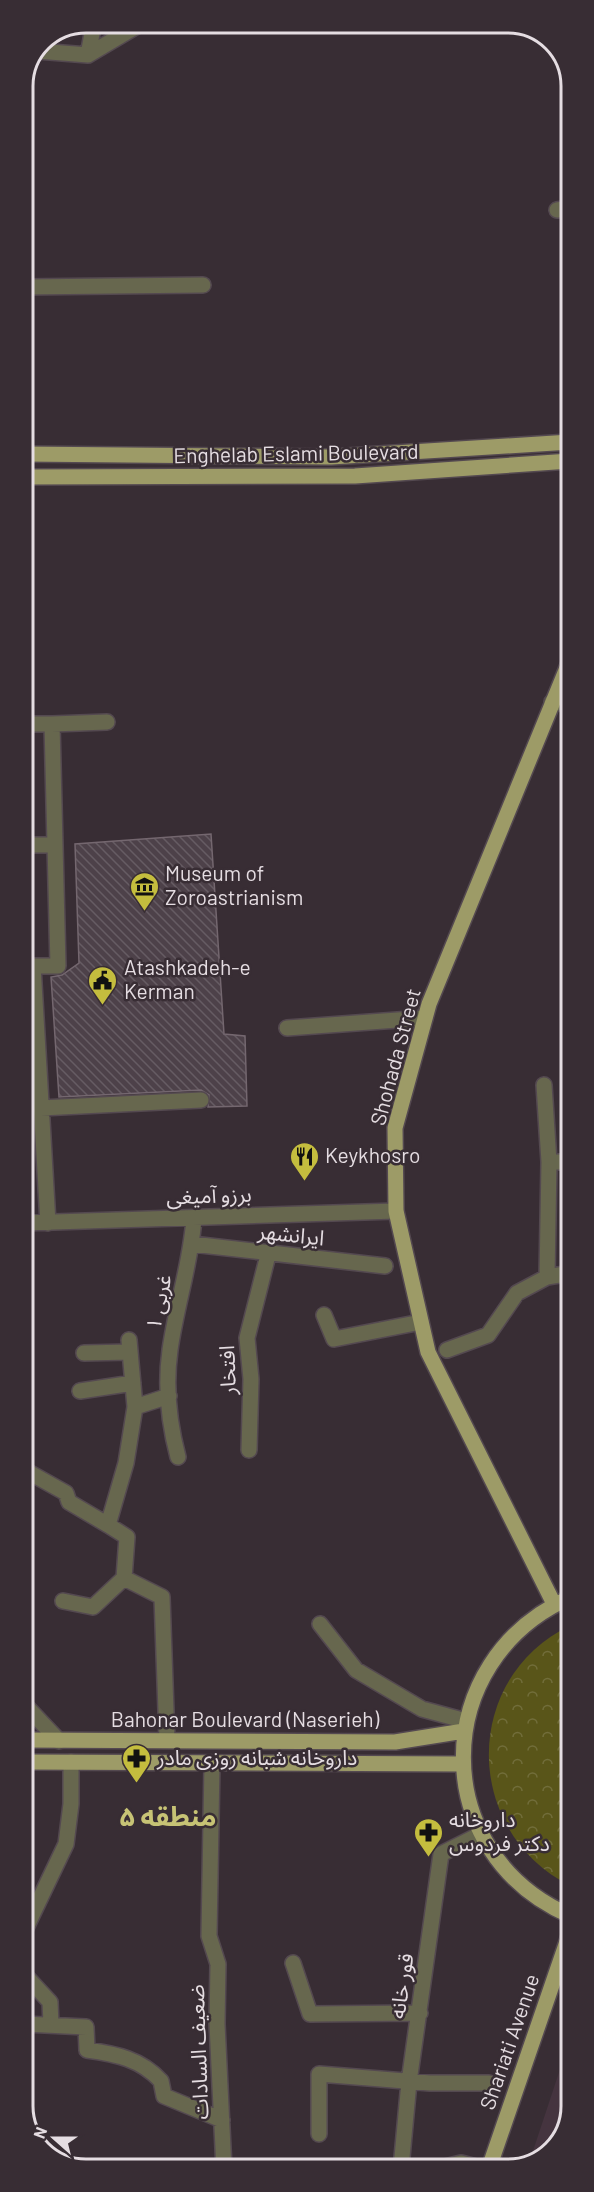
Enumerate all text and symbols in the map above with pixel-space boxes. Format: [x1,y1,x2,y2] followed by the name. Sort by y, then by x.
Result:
[173,438,419,467] street label: Enghelab Eslami Boulevard
[165,860,303,909] place label: Museum of Zoroastrianism
[128,870,160,912] museum icon: Museum of Zoroastrianism
[124,954,251,1003] place label: Atashkadeh-e Kerman
[87,964,119,1006] public building icon: Atashkadeh-e Kerman
[364,985,425,1128] street label: Shohada Street
[288,1140,320,1182] restaurant icon: Keykhosro
[325,1142,420,1167] place label: Keykhosro
[166,1181,252,1209] street label: برزو آمیغی
[256,1217,326,1250] street label: ایرانشهر
[140,1272,177,1332] street label: ۱ غربی
[213,1345,241,1396] street label: افتخار
[111,1706,380,1731] street label: Bahonar Boulevard (Naserieh)
[120,1742,152,1784] pharmacy icon: داروخانه شبانه روزی مادر
[156,1744,357,1770] place label: داروخانه شبانه روزی مادر
[120,1799,216,1831] district label: منطقه ۵
[449,1806,550,1856] place label: داروخانه دکتر فردوس
[412,1816,444,1858] pharmacy icon: داروخانه دکتر فردوس
[384,1952,418,2020] street label: قور خانه
[474,1970,544,2113] street label: Shariati Avenue
[183,1984,212,2120] street label: ضعیف السادات
[24,2108,84,2168] north arrow
[29,2124,50,2141] text: N

